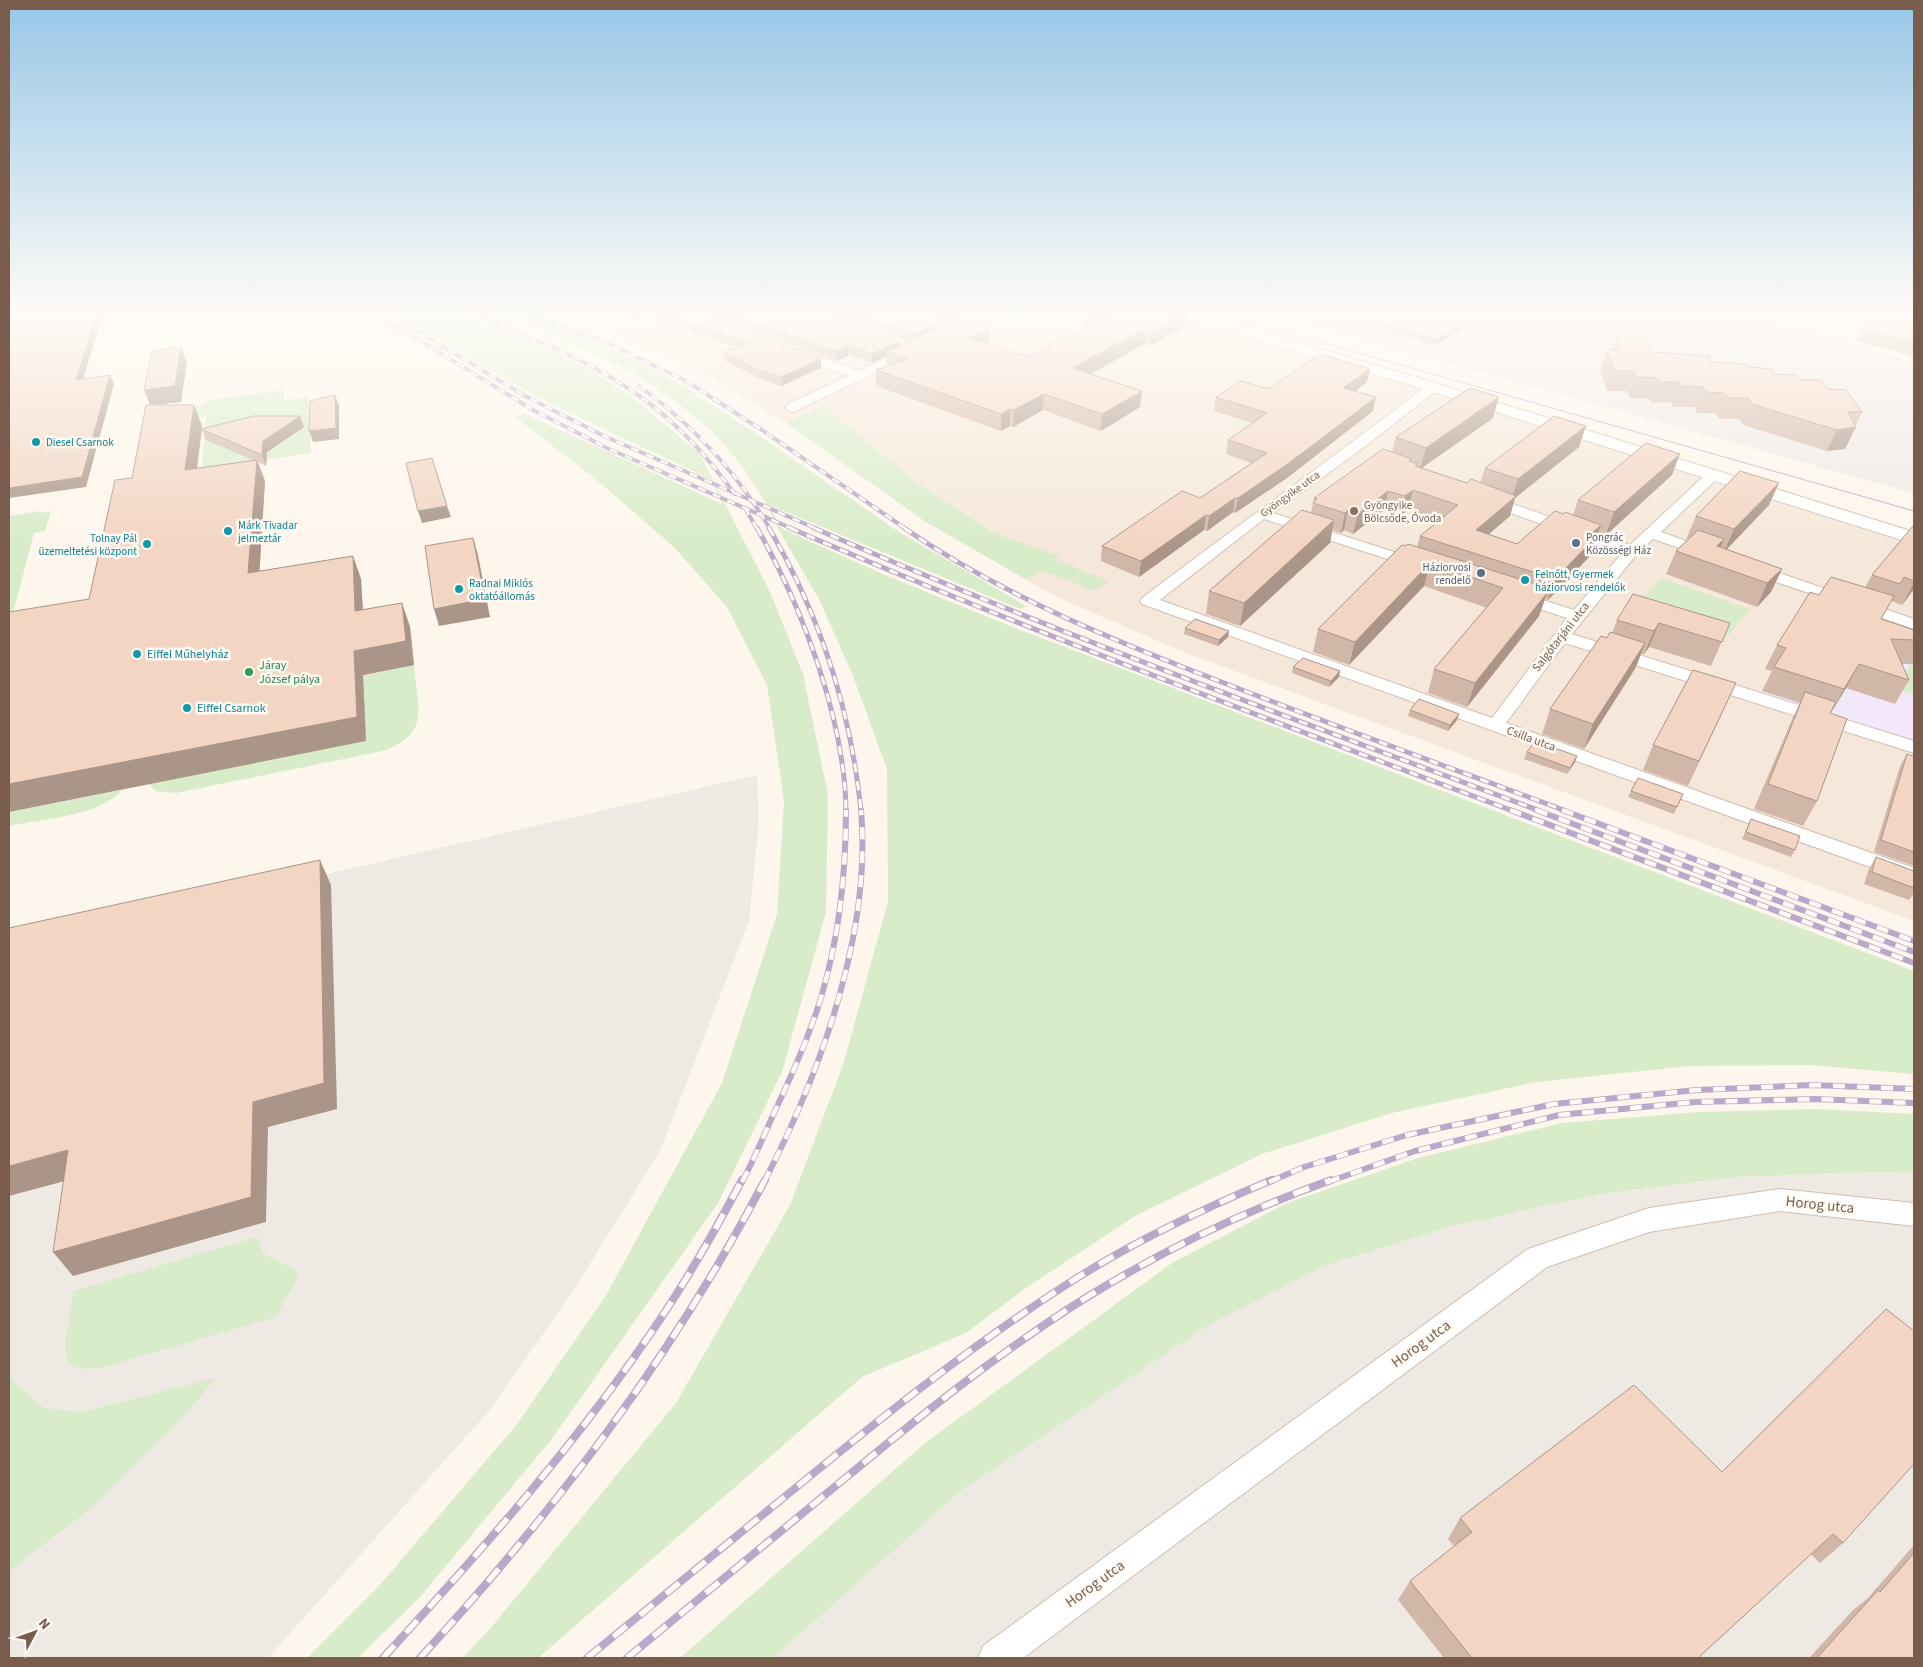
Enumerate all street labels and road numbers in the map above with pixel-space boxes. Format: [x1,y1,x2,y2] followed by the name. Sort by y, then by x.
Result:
[1257,467,1323,521] street label: Gyöngyike utca
[1528,598,1594,676] street label: Salgótarjáni utca
[1504,722,1558,756] street label: Csilla utca
[1785,1191,1855,1219] street label: Horog utca
[1387,1315,1455,1373] street label: Horog utca
[1061,1555,1129,1613] street label: Horog utca

